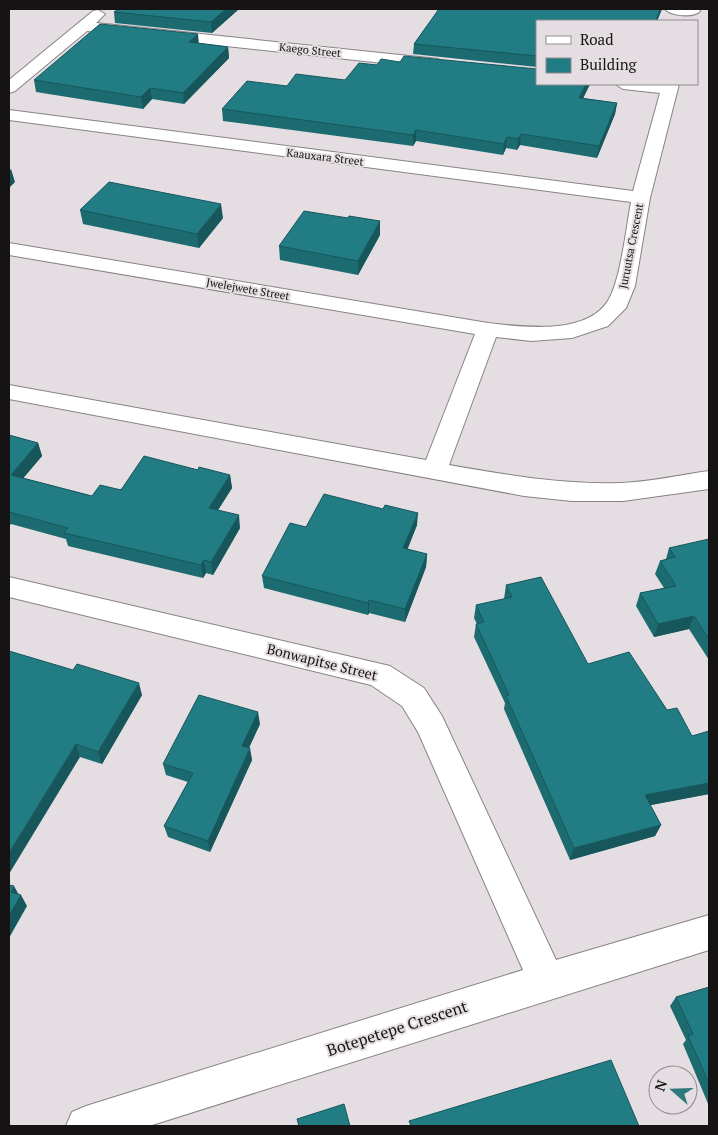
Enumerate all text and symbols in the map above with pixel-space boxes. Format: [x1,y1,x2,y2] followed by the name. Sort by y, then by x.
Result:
[536,20,698,85] legend
[580,29,613,49] text: Road
[278,40,342,60] street label: Kaego Street
[580,54,638,74] text: Building
[286,145,364,169] street label: Kaauxara Street
[616,202,646,290] street label: Juruutsa Crescent
[205,275,291,303] street label: Jwelejwete Street
[265,639,380,685] street label: Bonwapitse Street
[324,995,470,1061] street label: Botepetepe Crescent
[648,1065,698,1115] north arrow
[650,1077,671,1094] text: N

